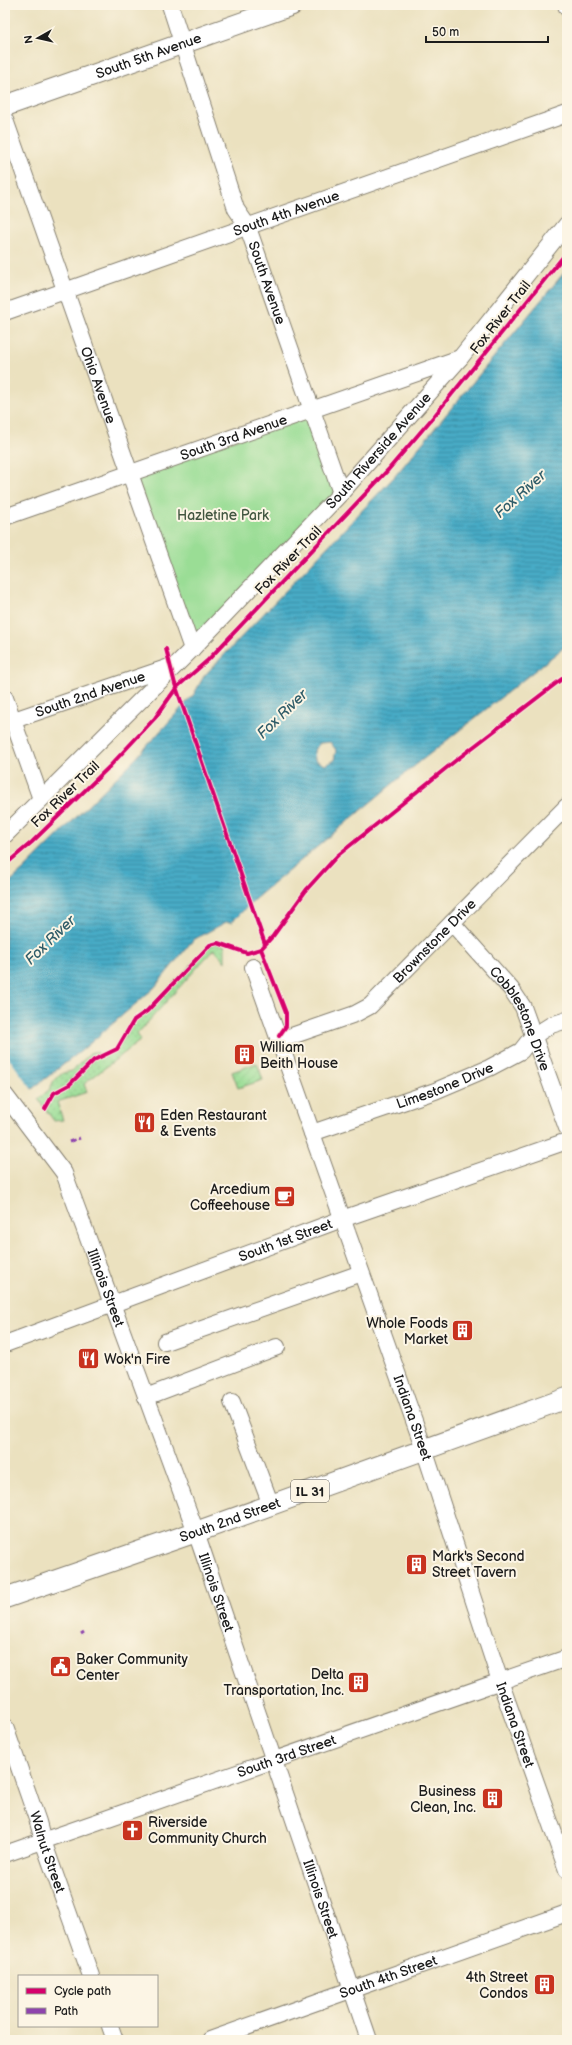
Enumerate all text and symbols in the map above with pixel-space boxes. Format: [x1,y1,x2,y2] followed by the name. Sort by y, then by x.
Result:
[18,18,58,58] north arrow
[426,18,548,44] scale bar
[432,25,459,40] text: 50 m
[93,30,204,82] street label: South 5th Avenue
[22,34,36,44] text: N
[231,187,342,240] street label: South 4th Avenue
[244,239,289,327] street label: South Avenue
[466,277,534,357] street label: Fox River Trail
[77,344,120,426] street label: Ohio Avenue
[322,389,435,513] street label: South Riverside Avenue
[178,411,289,464] street label: South 3rd Avenue
[491,465,551,522] water label: Fox River
[177,507,269,524] park label: Hazletine Park
[251,523,325,598] street label: Fox River Trail
[33,668,147,721] street label: South 2nd Avenue
[253,685,313,743] water label: Fox River
[28,757,103,831] street label: Fox River Trail
[390,895,480,987] street label: Brownstone Drive
[21,911,81,969] water label: Fox River
[486,963,553,1073] street label: Cobblestone Drive
[260,1039,338,1072] place label: William Beith House
[231,1042,257,1068] building icon: William Beith House
[394,1059,496,1113] street label: Limestone Drive
[160,1107,268,1140] place label: Eden Restaurant & Events
[132,1110,158,1136] restaurant icon: Eden Restaurant & Events
[190,1181,270,1214] place label: Arcedium Coffeehouse
[272,1184,298,1210] cafe icon: Arcedium Coffeehouse
[236,1215,335,1266] street label: South 1st Street
[84,1246,128,1330] street label: Illinois Street
[366,1315,449,1348] place label: Whole Foods Market
[450,1318,476,1344] building icon: Whole Foods Market
[76,1346,102,1372] restaurant icon: Wok'n Fire
[104,1351,170,1368] place label: Wok'n Fire
[389,1373,435,1463] street label: Indiana Street
[291,1480,329,1502] road number: IL 31
[177,1494,283,1546] street label: South 2nd Street
[432,1548,525,1581] place label: Mark's Second Street Tavern
[195,1551,238,1635] street label: Illinois Street
[403,1551,429,1577] building icon: Mark's Second Street Tavern
[76,1651,189,1684] place label: Baker Community Center
[48,1654,74,1680] public building icon: Baker Community Center
[224,1666,344,1699] place label: Delta Transportation, Inc.
[346,1669,372,1695] building icon: Delta Transportation, Inc.
[492,1680,538,1771] street label: Indiana Street
[235,1731,339,1781] street label: South 3rd Street
[410,1783,476,1816] place label: Business Clean, Inc.
[479,1786,505,1812] building icon: Business Clean, Inc.
[26,1809,69,1896] street label: Walnut Street
[148,1814,267,1847] place label: Riverside Community Church
[120,1817,146,1843] church icon: Riverside Community Church
[299,1858,342,1941] street label: Illinois Street
[337,1952,440,2002] street label: South 4th Street
[465,1969,529,2002] place label: 4th Street Condos
[531,1972,557,1998] building icon: 4th Street Condos
[18,1975,158,2027] legend
[54,1984,111,1999] text: Cycle path
[54,2004,79,2019] text: Path

